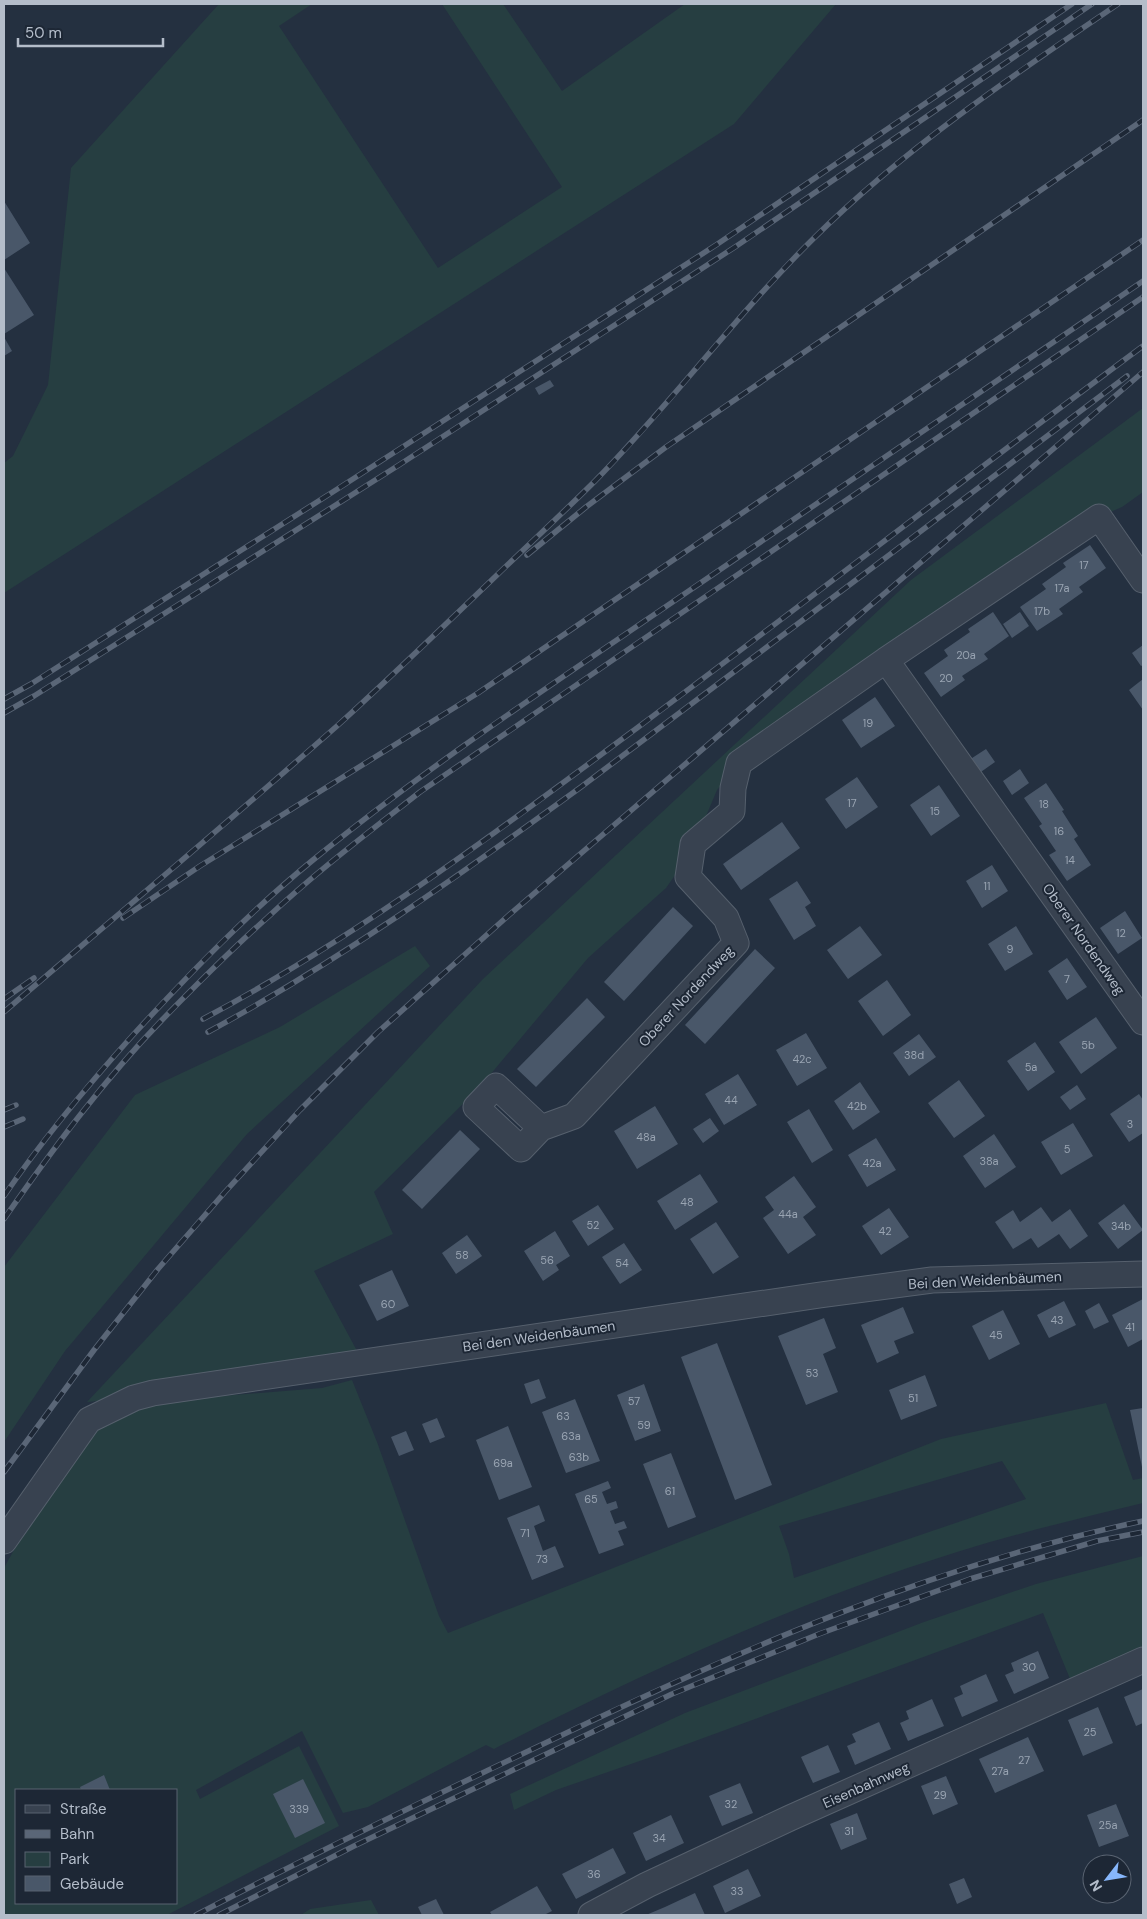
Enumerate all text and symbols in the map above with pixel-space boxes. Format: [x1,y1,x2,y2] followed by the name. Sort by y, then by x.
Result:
[18,15,162,47] scale bar
[25,23,62,43] text: 50 m
[1079,558,1089,572] house number: 17
[1055,581,1069,595] house number: 17a
[1034,604,1050,618] house number: 17b
[956,648,976,662] house number: 20a
[939,671,953,685] house number: 20
[863,716,873,730] house number: 19
[847,796,857,810] house number: 17
[1039,797,1049,811] house number: 18
[930,804,940,818] house number: 15
[1054,824,1064,838] house number: 16
[1065,853,1075,867] house number: 14
[984,879,990,893] house number: 11
[1039,880,1129,998] street label: Oberer Nordendweg
[1116,926,1126,940] house number: 12
[634,941,738,1050] street label: Oberer Nordendweg
[1007,942,1014,956] house number: 9
[1064,972,1070,986] house number: 7
[1081,1038,1095,1052] house number: 5b
[904,1048,924,1062] house number: 38d
[792,1052,812,1066] house number: 42c
[1025,1060,1037,1074] house number: 5a
[724,1093,738,1107] house number: 44
[847,1099,867,1113] house number: 42b
[1127,1117,1133,1131] house number: 3
[636,1130,656,1144] house number: 48a
[1064,1142,1071,1156] house number: 5
[979,1154,999,1168] house number: 38a
[863,1156,882,1170] house number: 42a
[680,1195,694,1209] house number: 48
[778,1207,798,1221] house number: 44a
[587,1218,599,1232] house number: 52
[1111,1219,1131,1233] house number: 34b
[878,1224,892,1238] house number: 42
[455,1248,469,1262] house number: 58
[540,1253,554,1267] house number: 56
[615,1256,629,1270] house number: 54
[908,1267,1062,1293] street label: Bei den Weidenbäumen
[381,1297,395,1311] house number: 60
[1050,1313,1064,1327] house number: 43
[462,1316,616,1356] street label: Bei den Weidenbäumen
[1125,1320,1135,1334] house number: 41
[989,1328,1003,1342] house number: 45
[805,1366,819,1380] house number: 53
[908,1391,918,1405] house number: 51
[628,1394,640,1408] house number: 57
[556,1409,570,1423] house number: 63
[637,1418,651,1432] house number: 59
[561,1429,581,1443] house number: 63a
[569,1450,589,1464] house number: 63b
[493,1456,513,1470] house number: 69a
[665,1484,675,1498] house number: 61
[584,1492,598,1506] house number: 65
[520,1526,530,1540] house number: 71
[536,1552,548,1566] house number: 73
[1022,1660,1036,1674] house number: 30
[1083,1725,1097,1739] house number: 25
[1018,1753,1030,1767] house number: 27
[820,1758,912,1812] street label: Eisenbahnweg
[991,1764,1009,1778] house number: 27a
[933,1788,947,1802] house number: 29
[15,1789,178,1904] legend
[725,1797,737,1811] house number: 32
[60,1799,107,1819] text: Straße
[289,1802,309,1816] house number: 339
[1098,1818,1118,1832] house number: 25a
[60,1824,94,1844] text: Bahn
[844,1824,854,1838] house number: 31
[652,1831,666,1845] house number: 34
[60,1849,90,1869] text: Park
[1082,1854,1132,1904] north arrow
[587,1867,601,1881] house number: 36
[60,1874,124,1894] text: Gebäude
[1086,1877,1106,1895] text: N
[730,1884,744,1898] house number: 33

